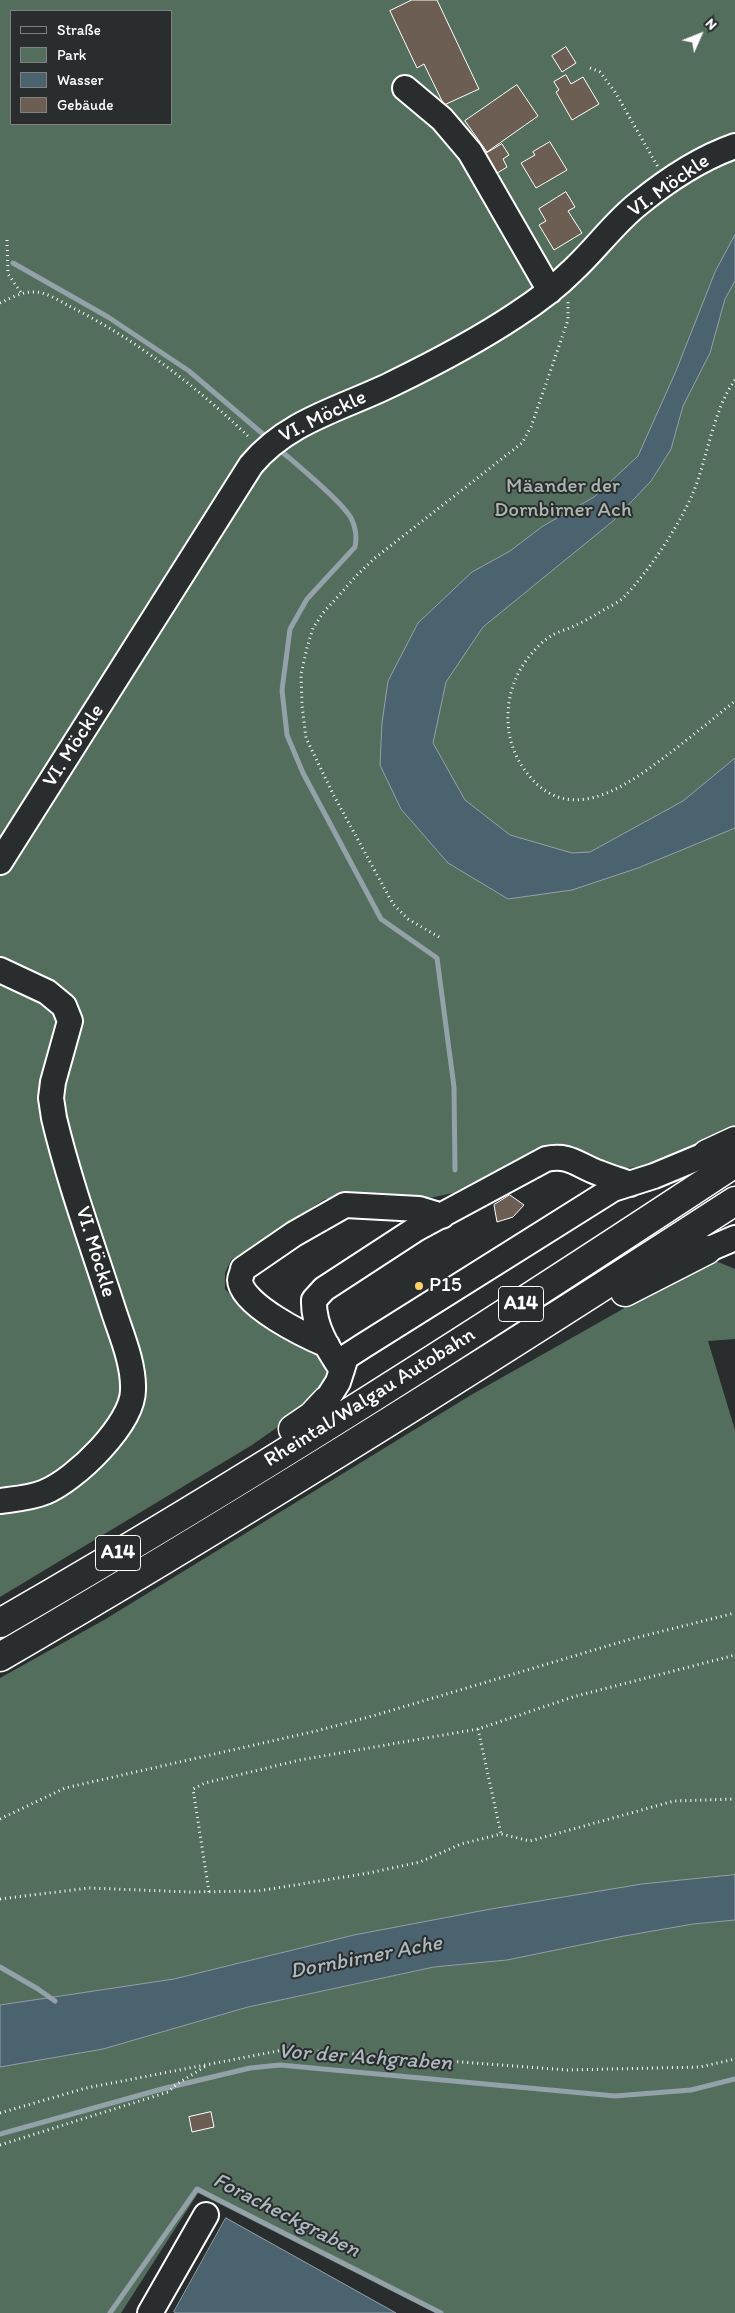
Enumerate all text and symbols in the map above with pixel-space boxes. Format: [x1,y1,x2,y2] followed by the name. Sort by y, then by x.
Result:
[10,10,172,125] legend
[675,10,725,60] north arrow
[702,15,721,34] text: N
[57,21,101,39] text: Straße
[57,46,87,64] text: Park
[57,71,104,89] text: Wasser
[57,96,114,114] text: Gebäude
[623,149,715,223] street label: VI. Möckle
[275,385,371,449] street label: VI. Möckle
[494,474,632,524] park label: Mäander der Dornbirner Ach
[38,700,110,792] street label: VI. Möckle
[69,1203,121,1301] street label: VI. Möckle
[429,1273,462,1299] place label: P15
[413,1280,425,1292] marker: P15
[498,1286,544,1322] road number: A14
[260,1323,480,1473] street label: Rheintal/Walgau Autobahn
[96,1536,140,1570] road number: A14
[288,1930,444,1986] water label: Dornbirner Ache
[277,2039,453,2077] water label: Vor der Achgraben
[208,2168,364,2264] water label: Foracheckgraben

